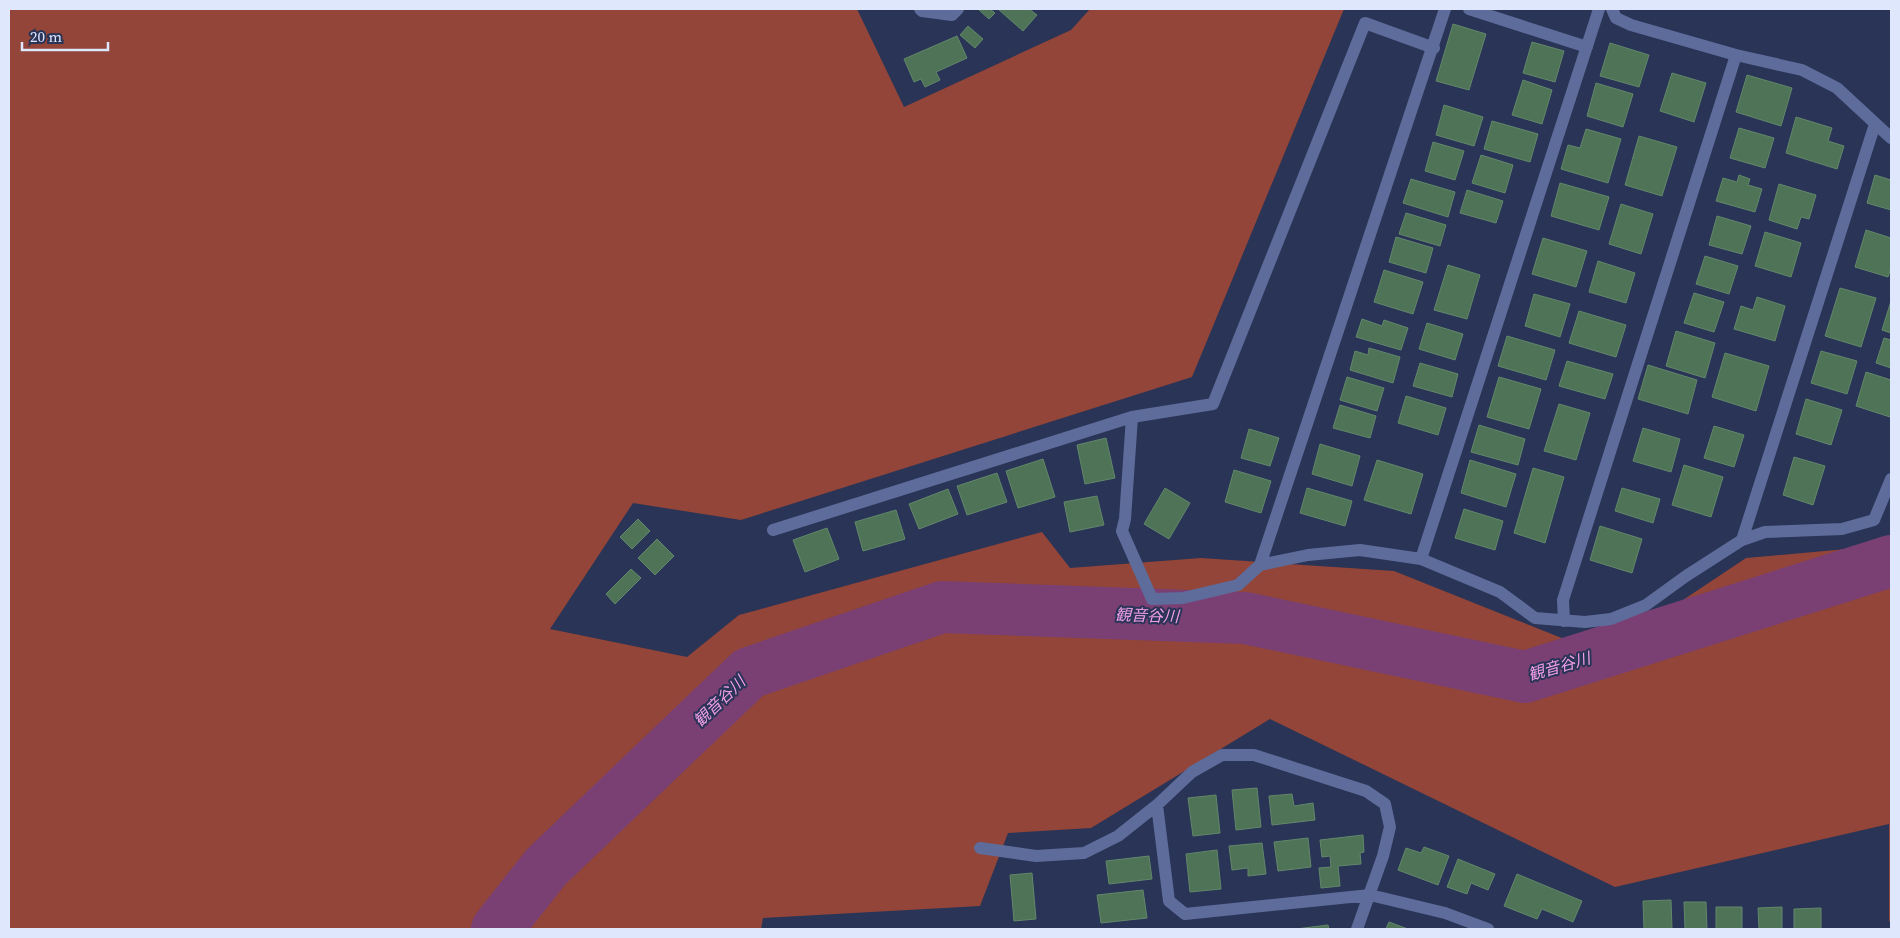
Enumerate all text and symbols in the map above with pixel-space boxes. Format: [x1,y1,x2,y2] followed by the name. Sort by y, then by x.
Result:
[22,20,109,52] scale bar
[30,26,62,47] text: 20 m
[1115,603,1181,627] water label: 観音谷川
[1525,646,1595,685] water label: 観音谷川
[688,669,751,731] water label: 観音谷川

